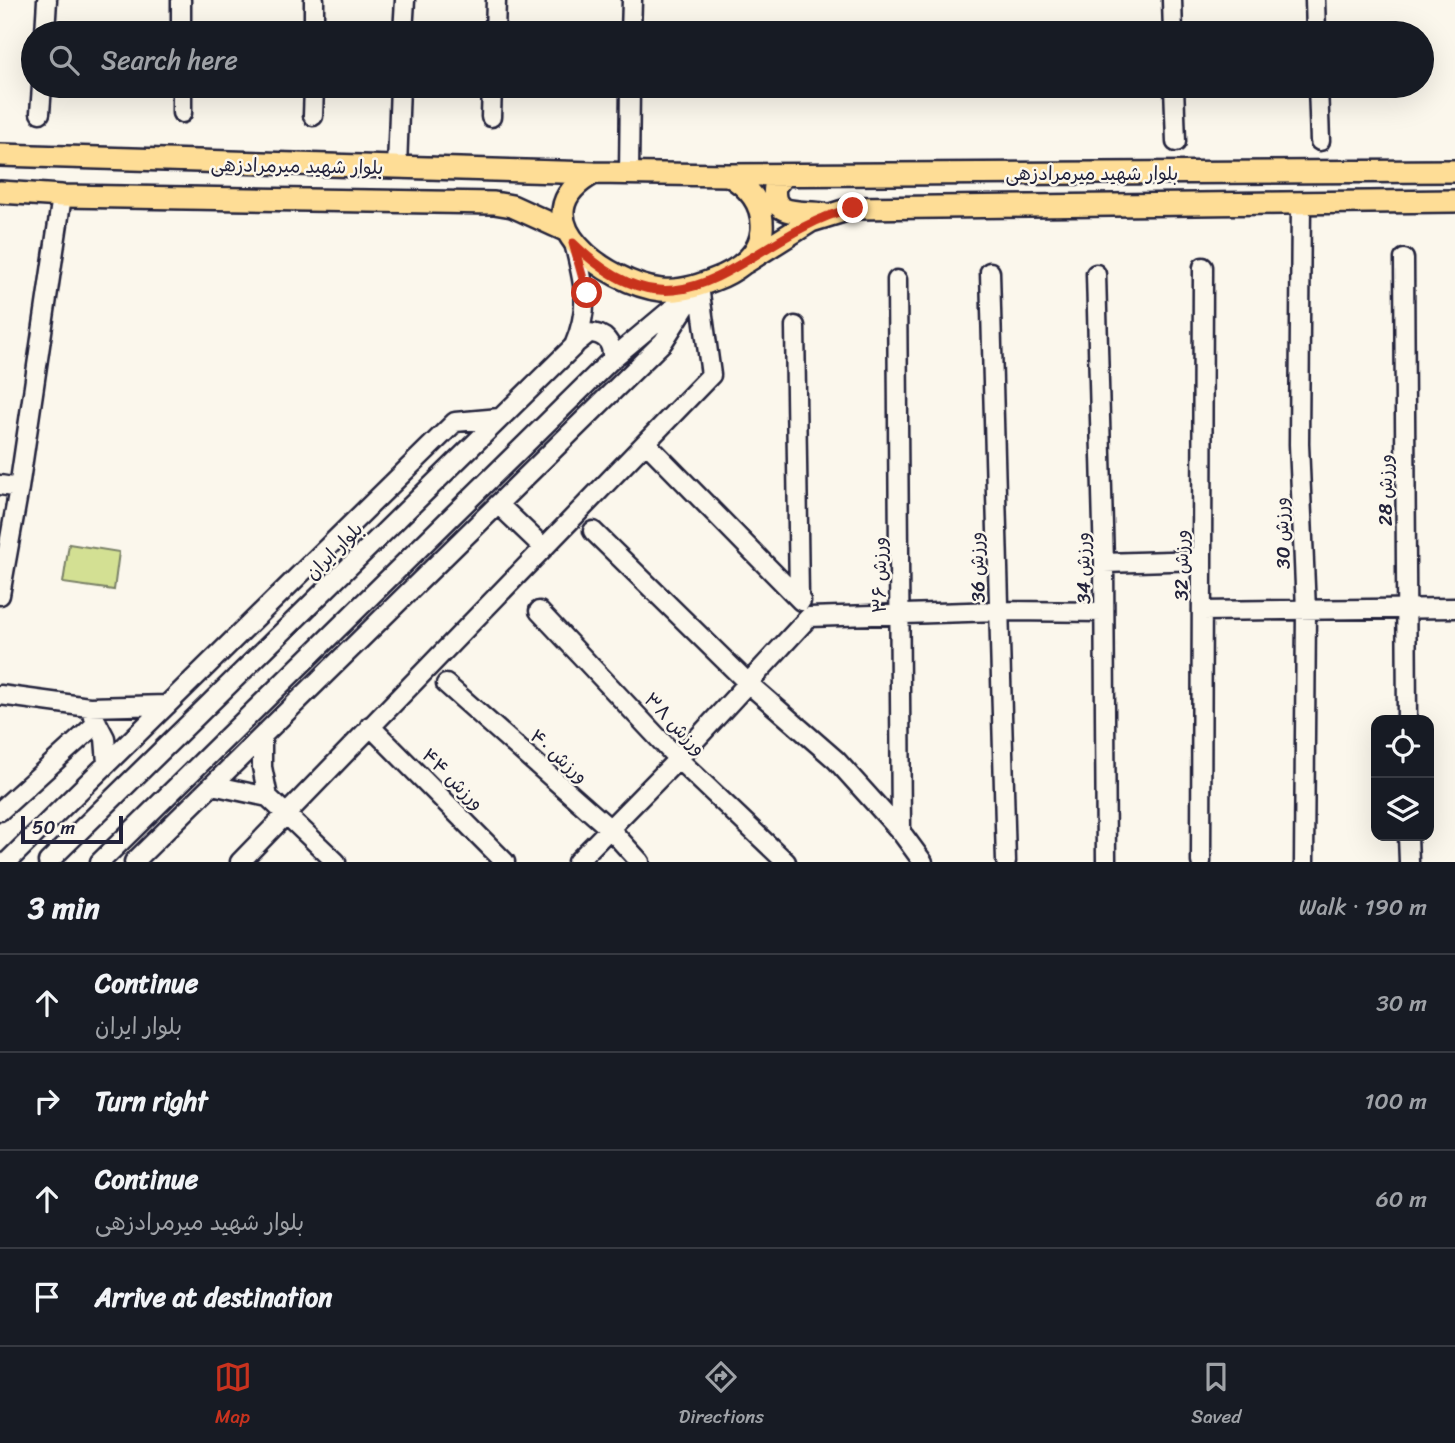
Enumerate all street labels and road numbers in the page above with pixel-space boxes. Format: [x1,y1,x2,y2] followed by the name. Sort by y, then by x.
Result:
[210,148,384,184] street label: بلوار شهید میرمرادزهی
[1006,157,1178,190] street label: بلوار شهید میرمرادزهی
[1369,454,1402,526] street label: ورزش 28
[1264,496,1300,570] street label: ورزش 30
[297,514,371,588] street label: بلوار ایران
[1165,530,1198,600] street label: ورزش 32
[959,531,995,603] street label: ورزش 36
[1066,532,1100,604] street label: ورزش 34
[863,537,896,613] street label: ورزش ۳۶
[636,684,714,764] street label: ورزش ۳۸
[522,720,596,792] street label: ورزش ۴۰
[414,740,492,818] street label: ورزش ۴۴

